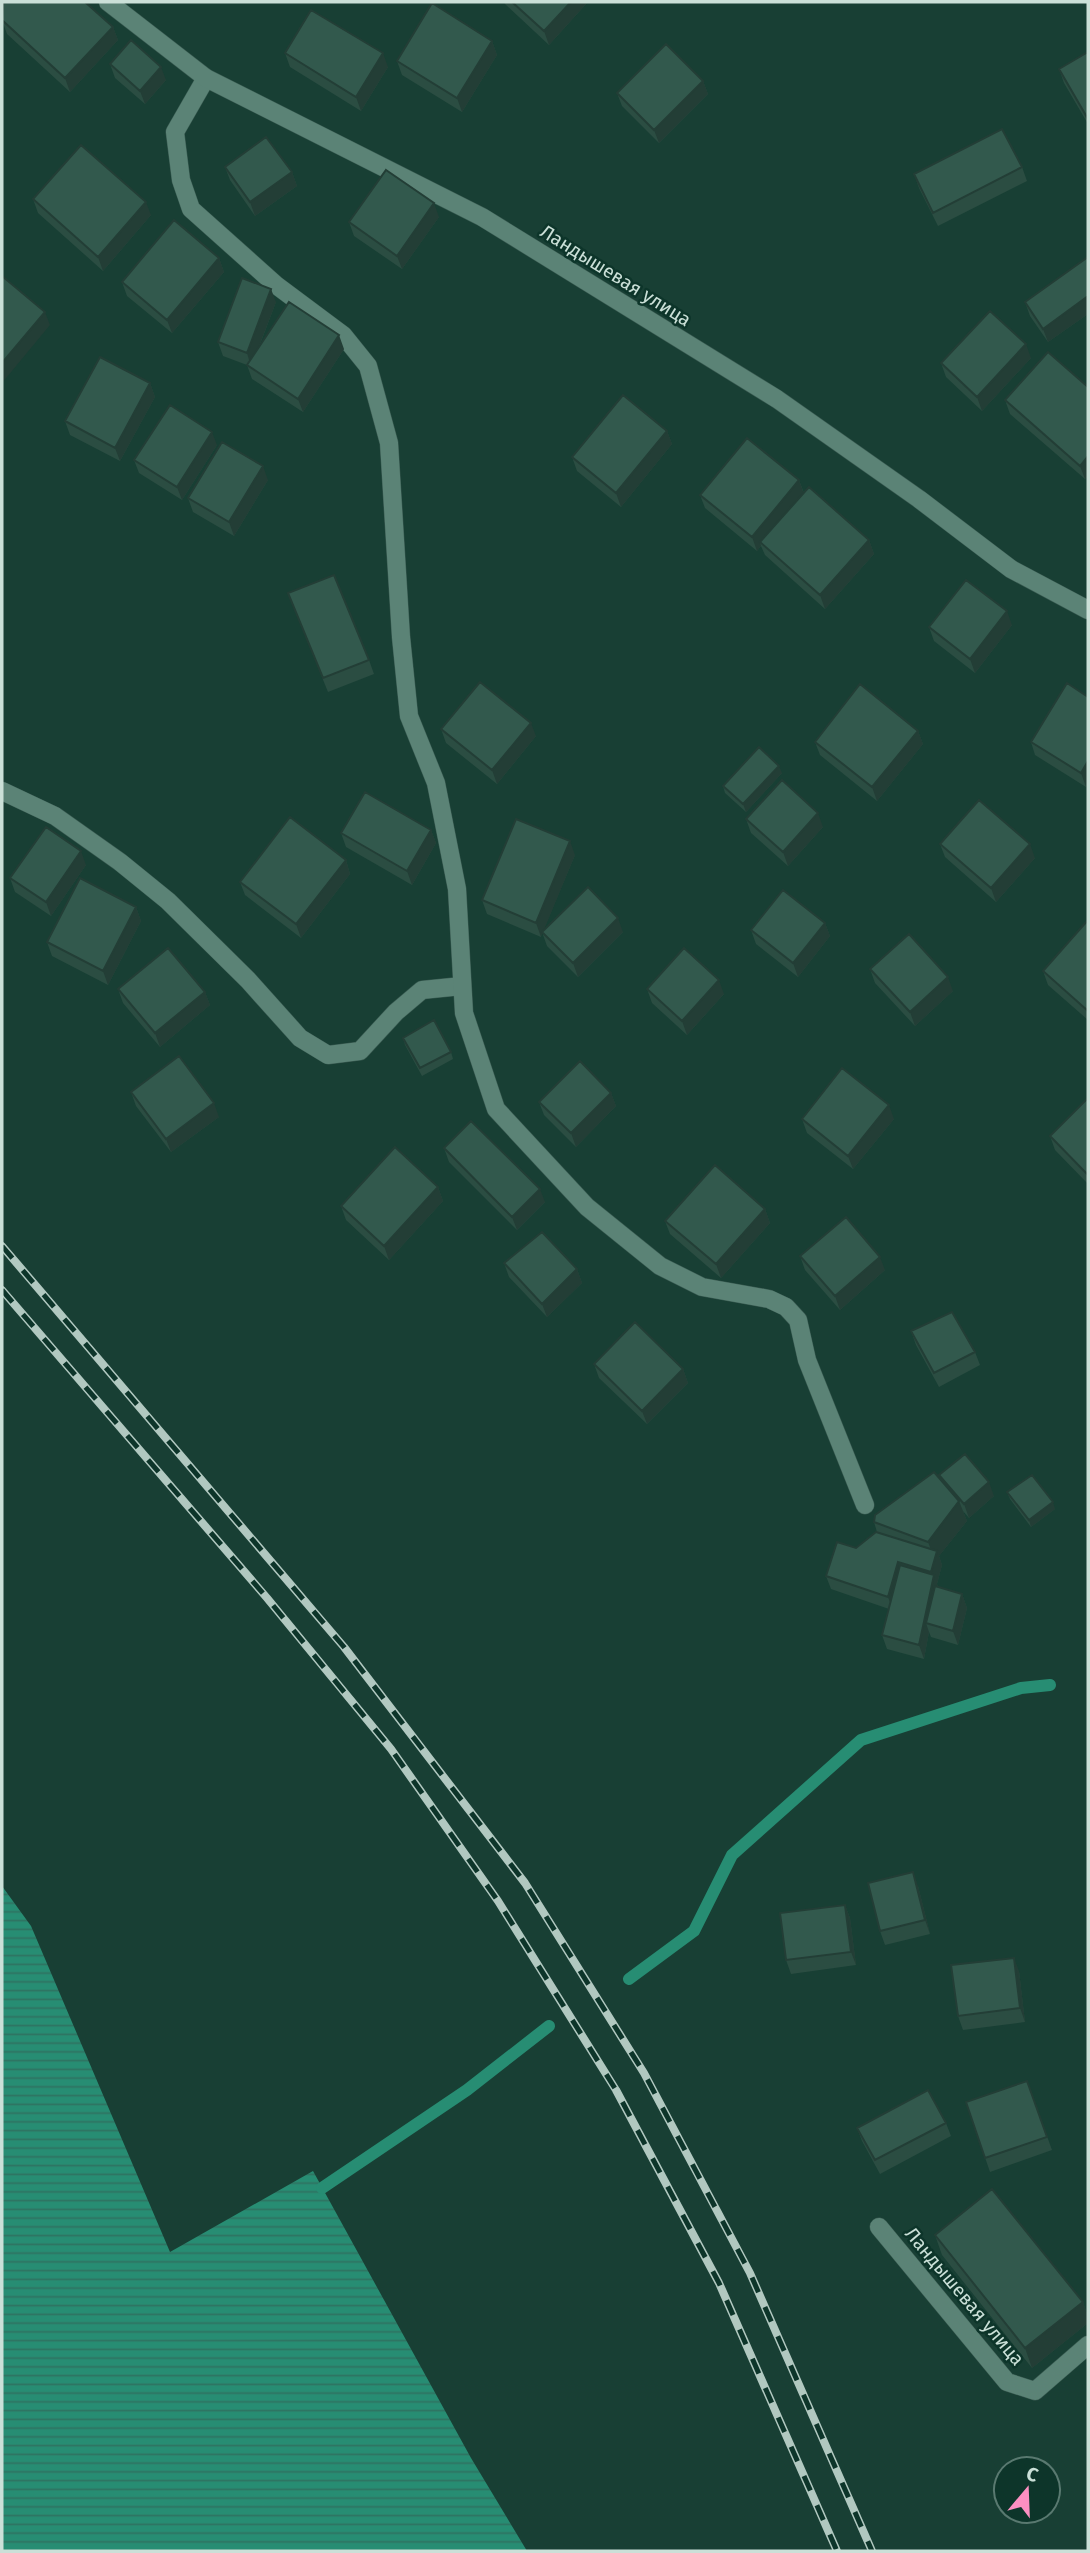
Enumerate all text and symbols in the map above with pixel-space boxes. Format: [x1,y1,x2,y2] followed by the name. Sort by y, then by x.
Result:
[536,220,695,331] street label: Ландышевая улица
[900,2222,1029,2370] street label: Ландышевая улица
[992,2455,1062,2525] north arrow
[1023,2462,1041,2487] text: С

